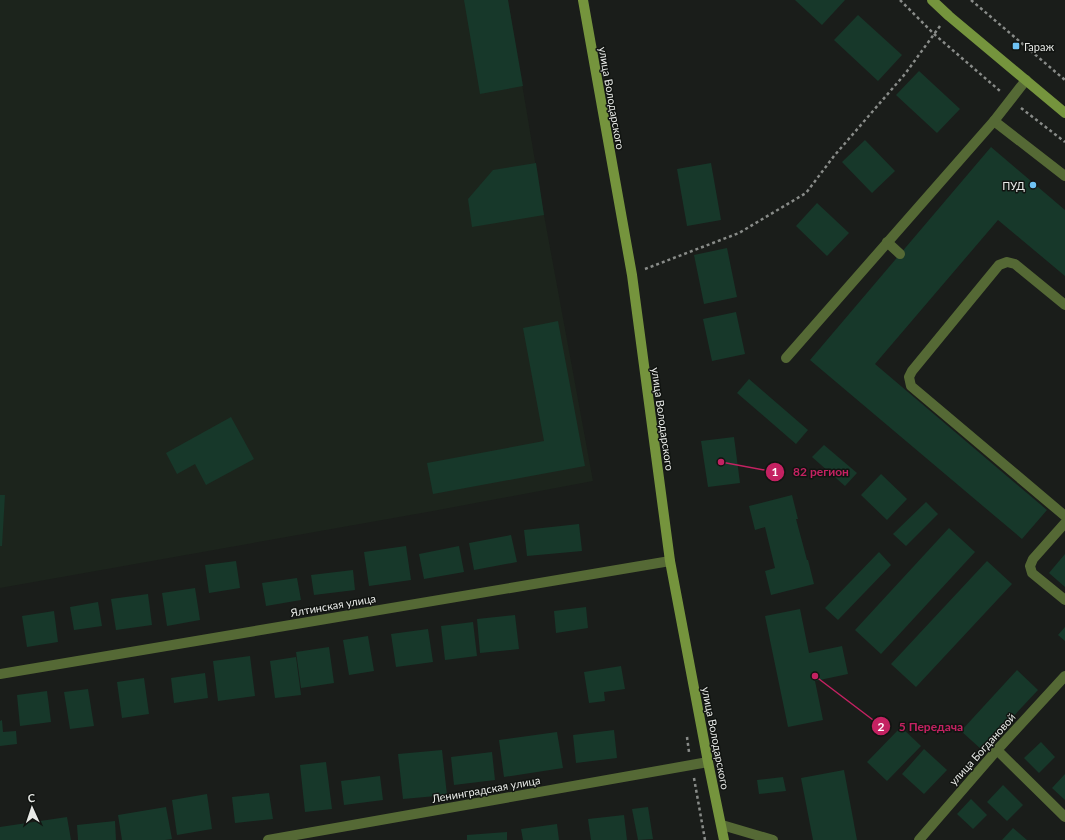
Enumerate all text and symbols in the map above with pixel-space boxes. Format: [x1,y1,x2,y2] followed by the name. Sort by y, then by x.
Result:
[1024,40,1054,53] place label: Гараж
[1011,41,1021,51] marker: Гараж
[597,45,627,151] street label: улица Володарского
[1002,179,1025,192] place label: ПУД
[1028,180,1038,190] marker: ПУД
[649,366,677,472] street label: улица Володарского
[765,460,857,484] callout: 82 регион
[772,464,779,479] text: 1
[793,464,849,479] text: 82 регион
[288,591,377,619] street label: Ялтинская улица
[700,686,732,790] street label: улица Володарского
[946,710,1018,788] street label: улица Богдановой
[871,714,971,738] callout: 5 Передача
[878,719,885,734] text: 2
[899,719,963,734] text: 5 Передача
[430,773,541,805] street label: Ленинградская улица
[12,788,52,828] north arrow
[27,791,36,804] text: С

